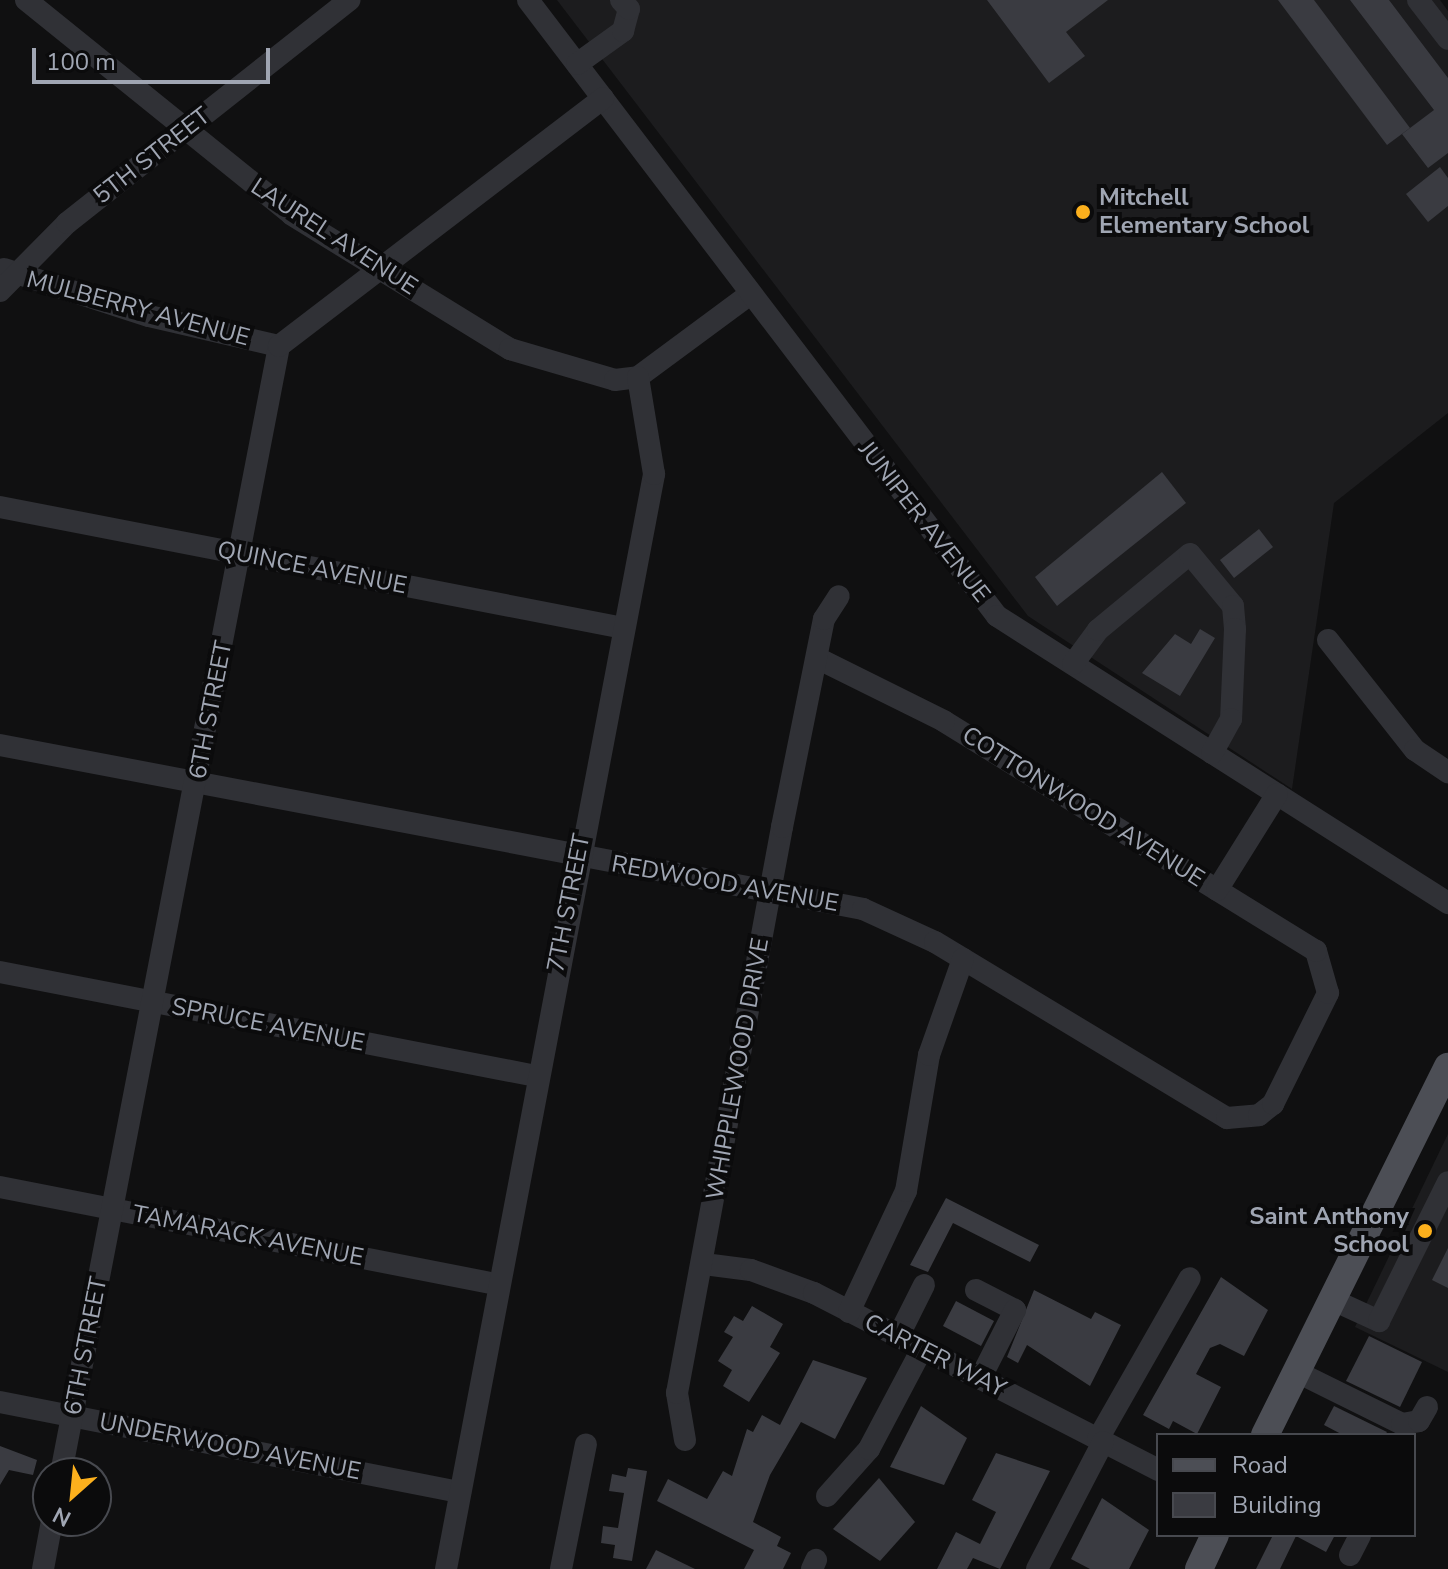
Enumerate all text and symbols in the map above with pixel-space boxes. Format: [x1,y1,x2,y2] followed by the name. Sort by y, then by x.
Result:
[36,32,274,82] scale bar
[46,46,116,78] text: 100 m
[88,101,216,211] street label: 5TH STREET
[245,172,423,302] street label: LAUREL AVENUE
[1099,184,1309,240] place label: Mitchell Elementary School
[1074,203,1092,221] marker: Mitchell Elementary School
[23,265,253,353] street label: MULBERRY AVENUE
[852,436,996,608] street label: JUNIPER AVENUE
[215,536,409,600] street label: QUINCE AVENUE
[183,638,239,782] street label: 6TH STREET
[957,721,1209,893] street label: COTTONWOOD AVENUE
[541,831,597,975] street label: 7TH STREET
[609,850,841,918] street label: REDWOOD AVENUE
[701,936,775,1202] street label: WHIPPLEWOOD DRIVE
[169,992,367,1058] street label: SPRUCE AVENUE
[130,1200,366,1272] street label: TAMARACK AVENUE
[1249,1203,1409,1259] place label: Saint Anthony School
[1416,1222,1434,1240] marker: Saint Anthony School
[58,1274,114,1418] street label: 6TH STREET
[859,1308,1011,1404] street label: CARTER WAY
[97,1408,363,1486] street label: UNDERWOOD AVENUE
[1156,1433,1416,1537] legend
[1232,1449,1288,1481] text: Road
[32,1457,112,1537] north arrow
[1232,1489,1322,1521] text: Building
[48,1499,76,1534] text: N

